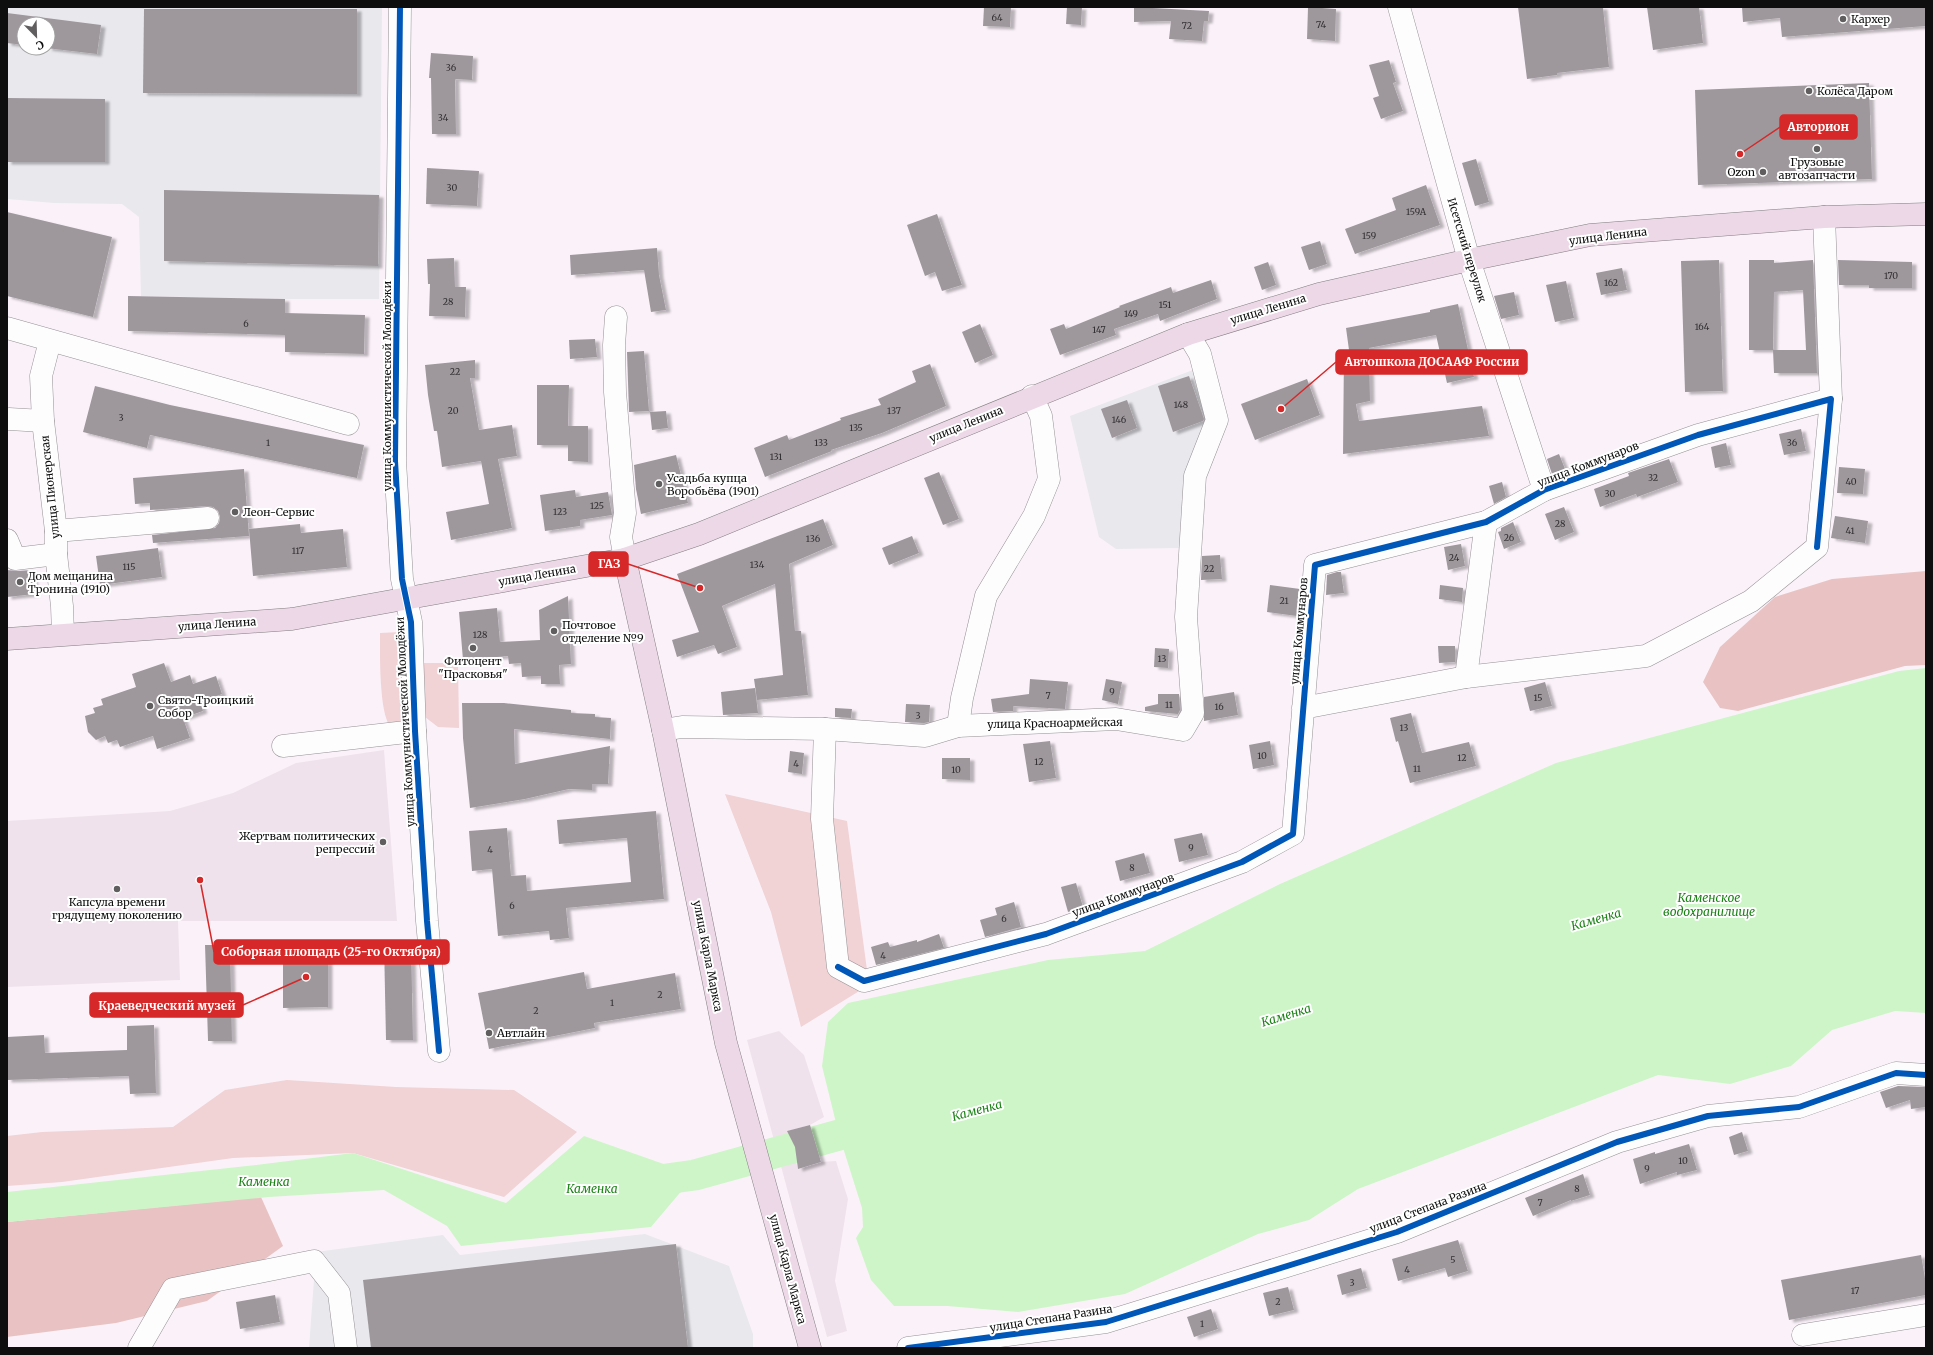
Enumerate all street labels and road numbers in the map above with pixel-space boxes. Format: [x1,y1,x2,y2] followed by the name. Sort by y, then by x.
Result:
[1444,196,1490,304] street label: Исетский переулок
[1568,224,1648,248] street label: улица Ленина
[380,280,394,491] street label: улица Коммунистической Молодёжи
[1229,291,1308,327] street label: улица Ленина
[927,403,1005,445] street label: улица Ленина
[38,434,62,539] street label: улица Пионерская
[1535,438,1641,490] street label: улица Коммунаров
[497,561,577,589] street label: улица Ленина
[1287,576,1311,685] street label: улица Коммунаров
[177,614,257,634] street label: улица Ленина
[392,616,417,827] street label: улица Коммунистической Молодёжи
[987,715,1123,731] street label: улица Красноармейская
[1070,870,1176,920] street label: улица Коммунаров
[690,899,726,1013] street label: улица Карла Маркса
[1368,1178,1488,1236] street label: улица Степана Разина
[767,1213,809,1326] street label: улица Карла Маркса
[989,1301,1113,1335] street label: улица Степана Разина

